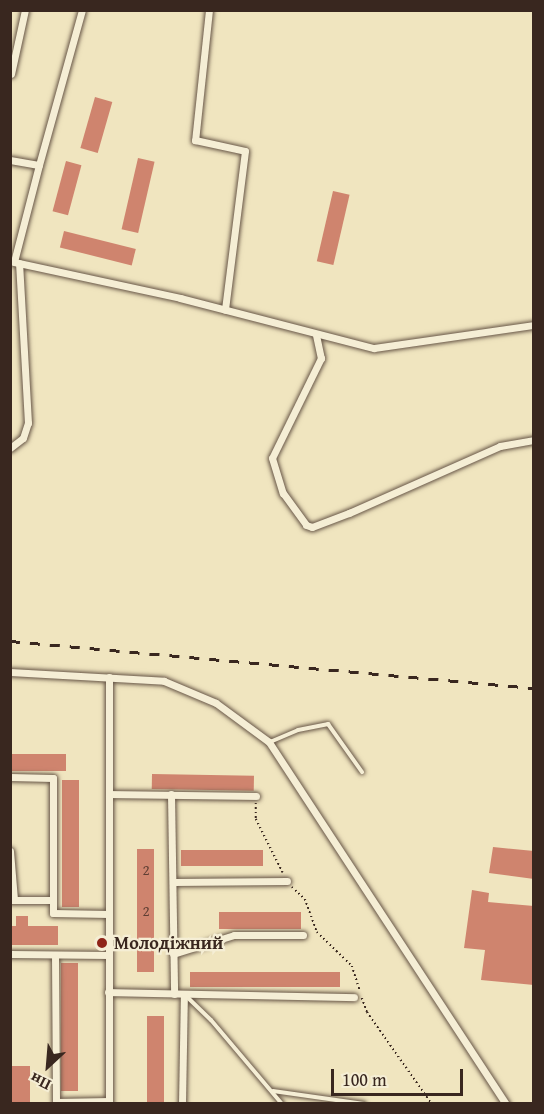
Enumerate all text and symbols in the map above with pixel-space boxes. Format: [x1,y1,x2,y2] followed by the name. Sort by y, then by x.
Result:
[142,861,150,879] house number: 2
[142,902,150,920] house number: 2
[114,932,223,954] place label: Молодіжний
[95,936,109,950] marker: Молодіжний
[18,1036,78,1096] north arrow
[334,1057,466,1095] scale bar
[342,1066,387,1093] text: 100 m
[26,1067,55,1097] text: Пн

